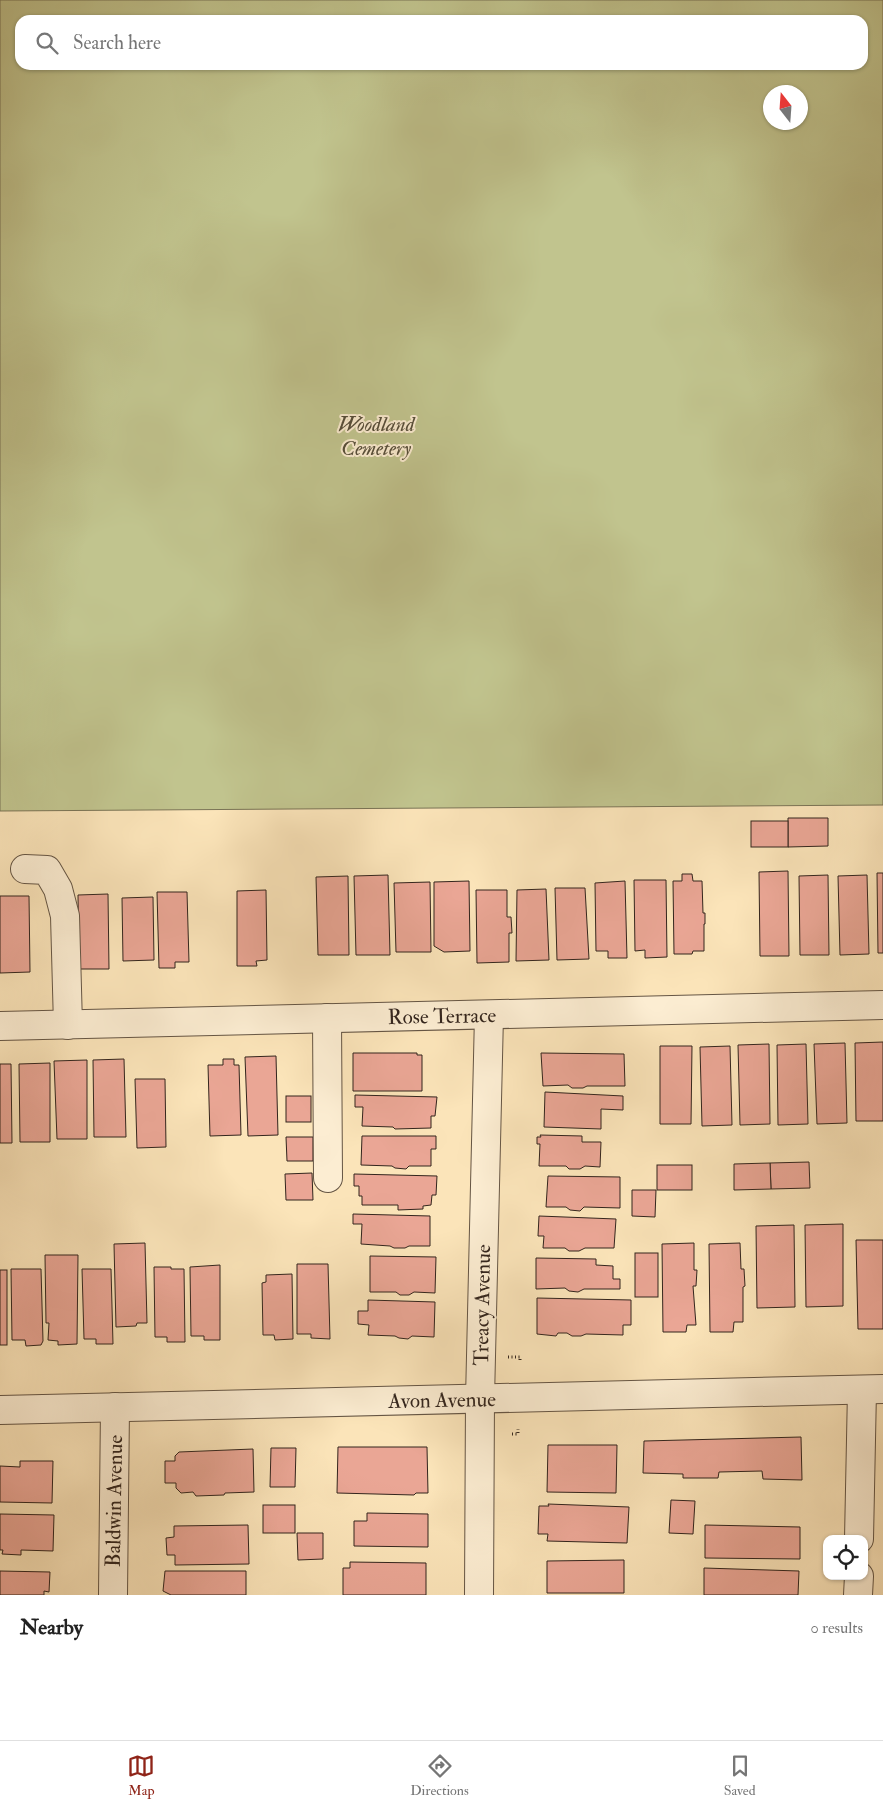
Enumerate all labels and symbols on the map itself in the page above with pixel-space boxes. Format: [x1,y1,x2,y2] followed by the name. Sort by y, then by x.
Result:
[763,85,808,130] north arrow
[337,411,416,462] park label: Woodland Cemetery
[388,1002,497,1031] street label: Rose Terrace
[468,1244,497,1366] street label: Treacy Avenue
[387,1386,496,1415] street label: Avon Avenue
[100,1434,129,1567] street label: Baldwin Avenue

